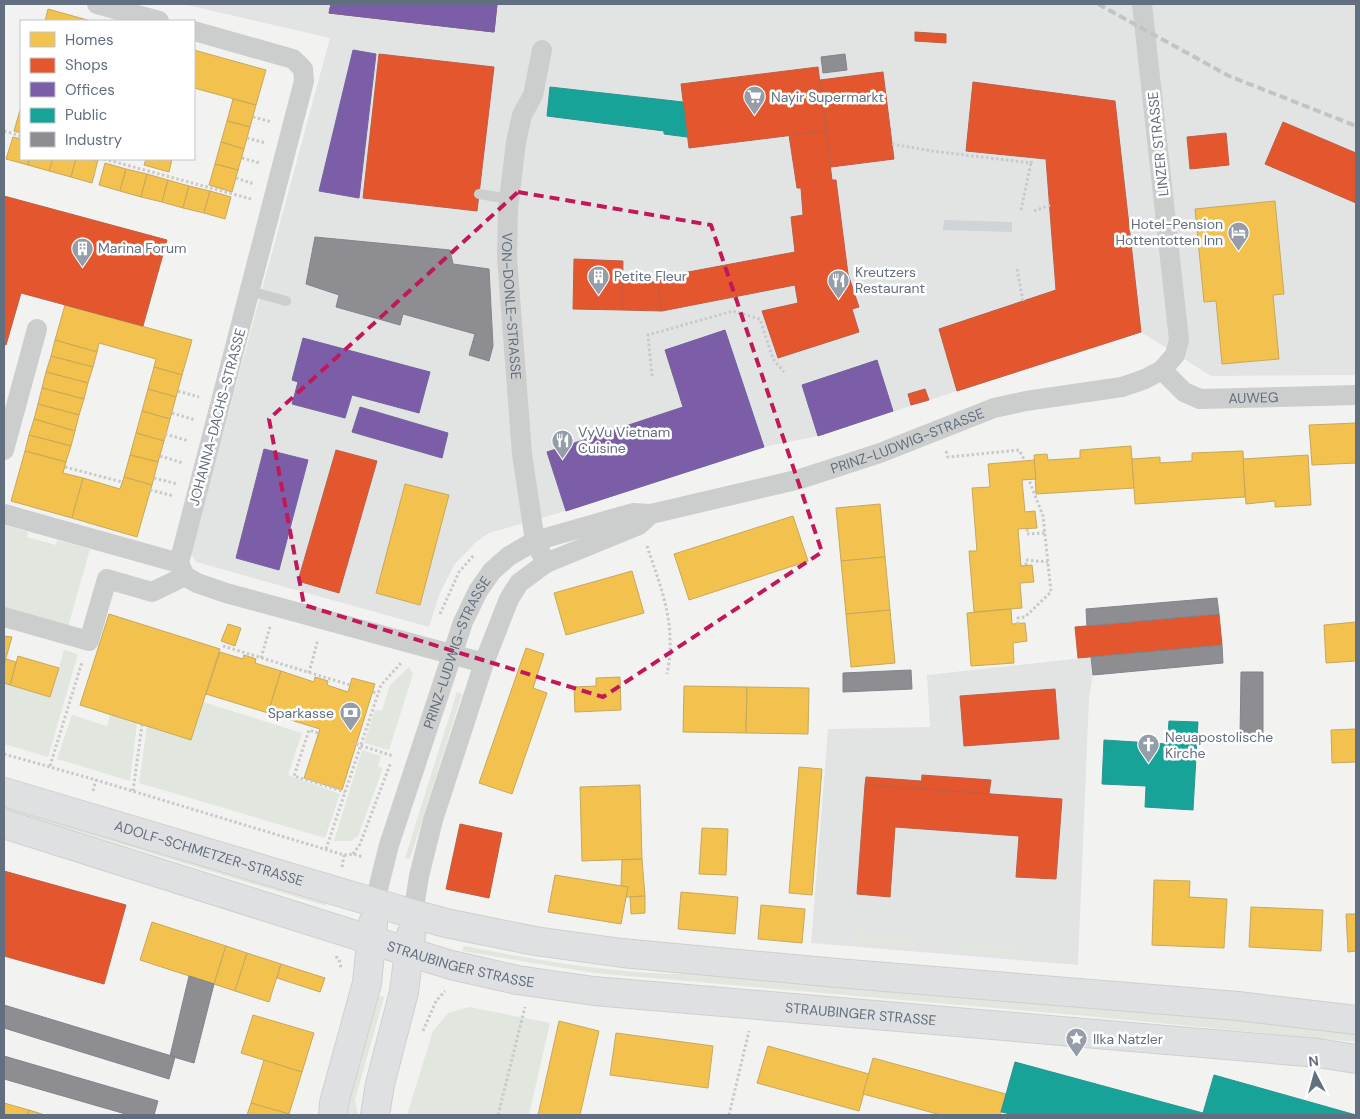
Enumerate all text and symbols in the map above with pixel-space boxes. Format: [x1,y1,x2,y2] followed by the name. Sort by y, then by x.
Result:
[20,20,195,160] legend
[65,30,114,50] text: Homes
[65,55,108,75] text: Shops
[65,80,115,100] text: Offices
[743,85,767,116] supermarket icon: Nayir Supermarkt
[771,88,884,106] place label: Nayir Supermarkt
[1144,91,1172,197] street label: LINZER STRASSE
[65,105,107,125] text: Public
[65,130,123,150] text: Industry
[1116,215,1223,249] place label: Hotel-Pension Hottentotten Inn
[1227,220,1251,251] hotel icon: Hotel-Pension Hottentotten Inn
[498,232,525,380] street label: VON-DONLE-STRASSE
[70,236,94,267] building icon: Marina Forum
[98,239,186,257] place label: Marina Forum
[855,263,925,297] place label: Kreutzers Restaurant
[586,264,610,295] building icon: Petite Fleur
[614,267,687,285] place label: Petite Fleur
[827,268,851,299] restaurant icon: Kreutzers Restaurant
[185,326,249,508] street label: JOHANNA-DACHS-STRASSE
[1228,388,1279,407] street label: AUWEG
[828,404,987,478] street label: PRINZ-LUDWIG-STRASSE
[578,423,670,457] place label: VyVu Vietnam Cuisine
[550,428,574,459] restaurant icon: VyVu Vietnam Cuisine
[419,573,495,731] street label: PRINZ-LUDWIG-STRASSE
[338,701,362,732] bank icon: Sparkasse
[268,704,334,722] place label: Sparkasse
[1165,728,1273,762] place label: Neuapostolische Kirche
[1137,733,1161,764] church icon: Neuapostolische Kirche
[112,816,306,890] street label: ADOLF-SCHMETZER-STRASSE
[385,937,536,991] street label: STRAUBINGER STRASSE
[784,998,937,1029] street label: STRAUBINGER STRASSE
[1065,1027,1089,1058] place icon: Ilka Natzler
[1093,1030,1163,1048] place label: Ilka Natzler
[1290,1049,1340,1099] north arrow
[1308,1052,1320,1071] text: N

